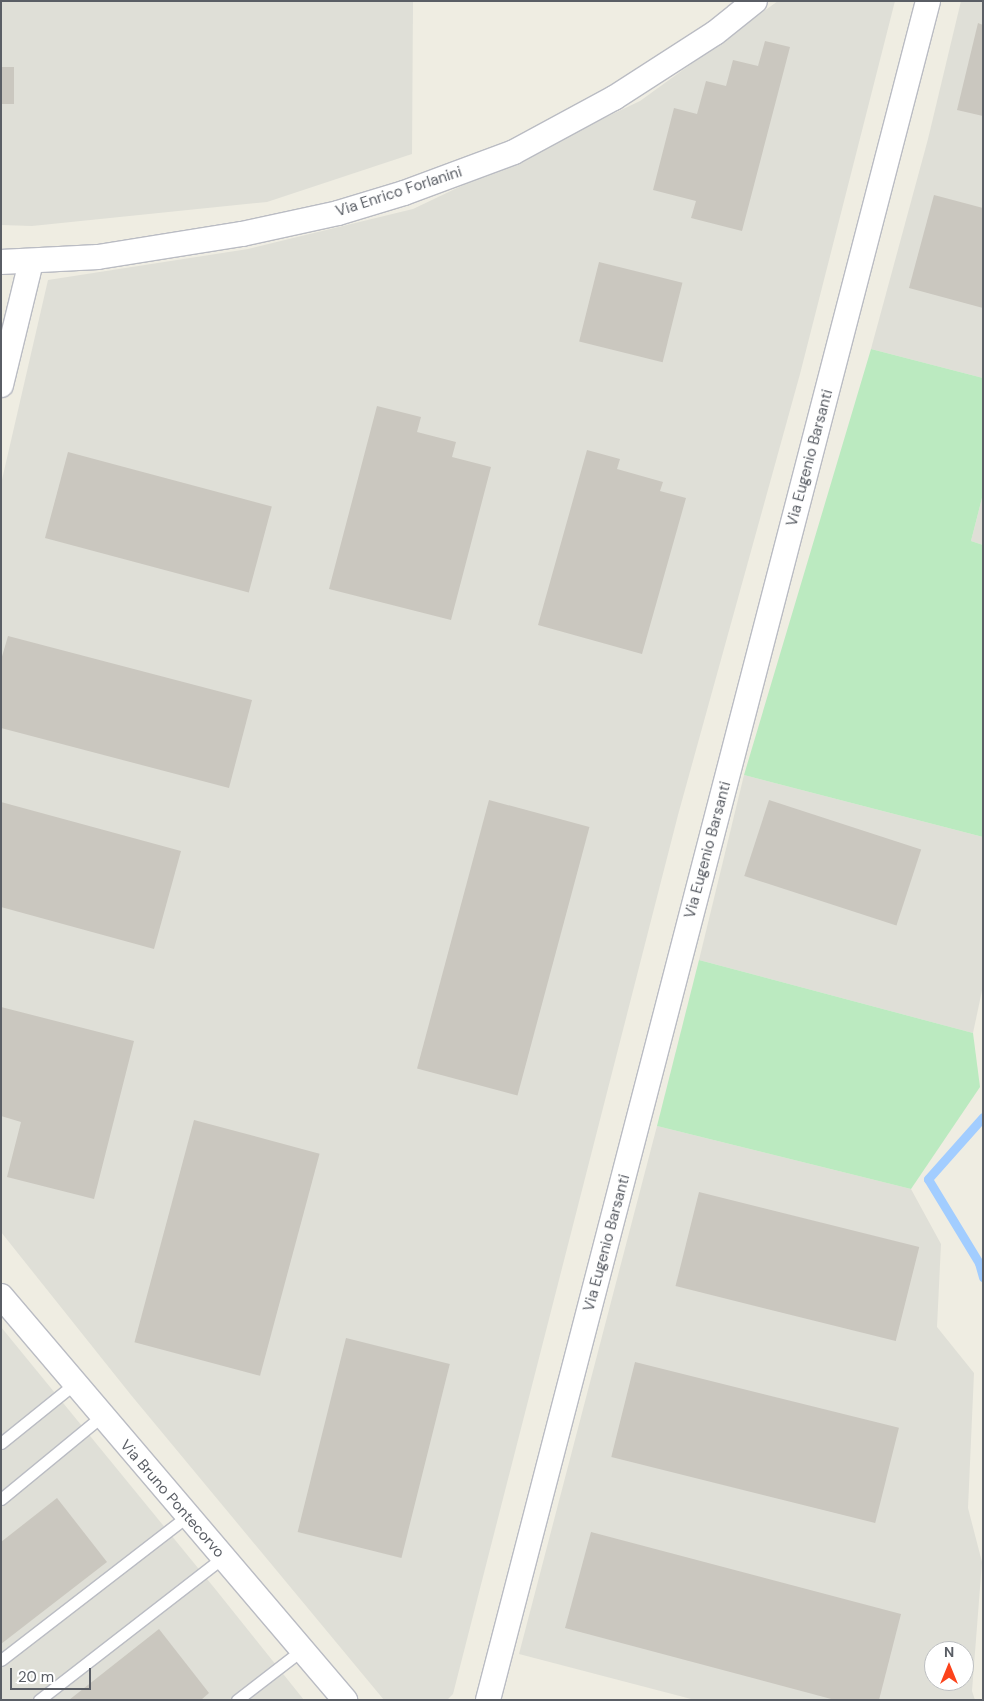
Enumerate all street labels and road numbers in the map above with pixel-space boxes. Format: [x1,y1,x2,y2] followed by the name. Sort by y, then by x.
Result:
[334,163,464,221] street label: Via Enrico Forlanini
[783,388,837,528] street label: Via Eugenio Barsanti
[681,780,735,920] street label: Via Eugenio Barsanti
[580,1173,634,1313] street label: Via Eugenio Barsanti
[116,1437,228,1561] street label: Via Bruno Pontecorvo

